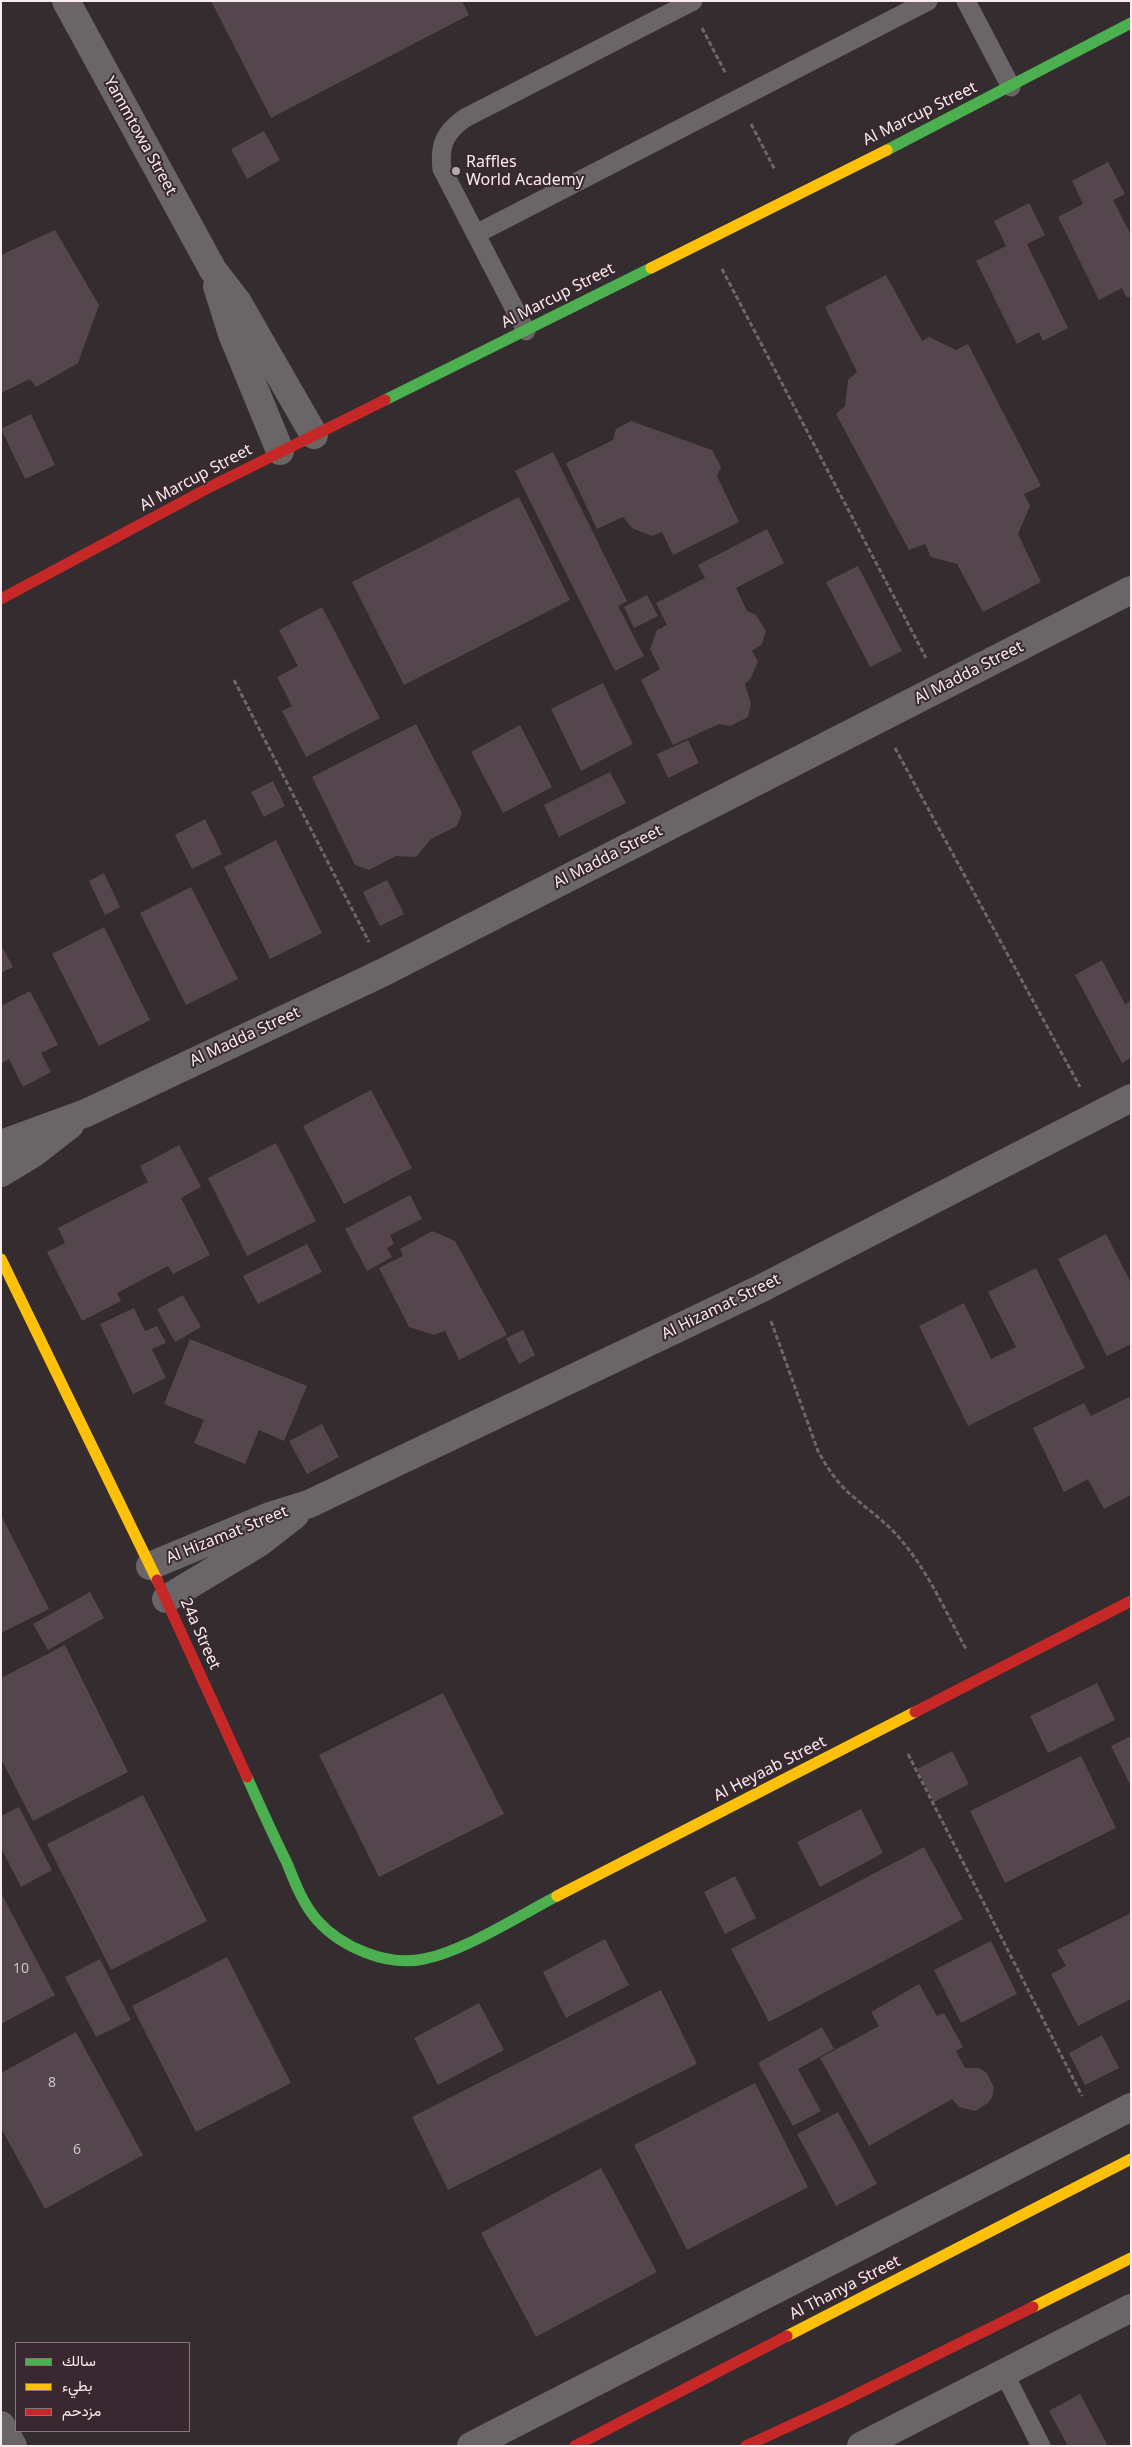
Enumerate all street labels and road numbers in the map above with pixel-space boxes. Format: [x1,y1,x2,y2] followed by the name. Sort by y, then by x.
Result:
[99,73,181,199] street label: Yammtowa Street
[860,78,980,150] street label: Al Marcup Street
[498,259,618,333] street label: Al Marcup Street
[137,440,255,516] street label: Al Marcup Street
[911,637,1027,709] street label: Al Madda Street
[550,821,666,893] street label: Al Madda Street
[187,1003,303,1071] street label: Al Madda Street
[659,1270,783,1344] street label: Al Hizamat Street
[163,1502,291,1568] street label: Al Hizamat Street
[176,1595,224,1673] street label: 24a Street
[710,1732,830,1806] street label: Al Heyaab Street
[786,2252,904,2324] street label: Al Thanya Street

